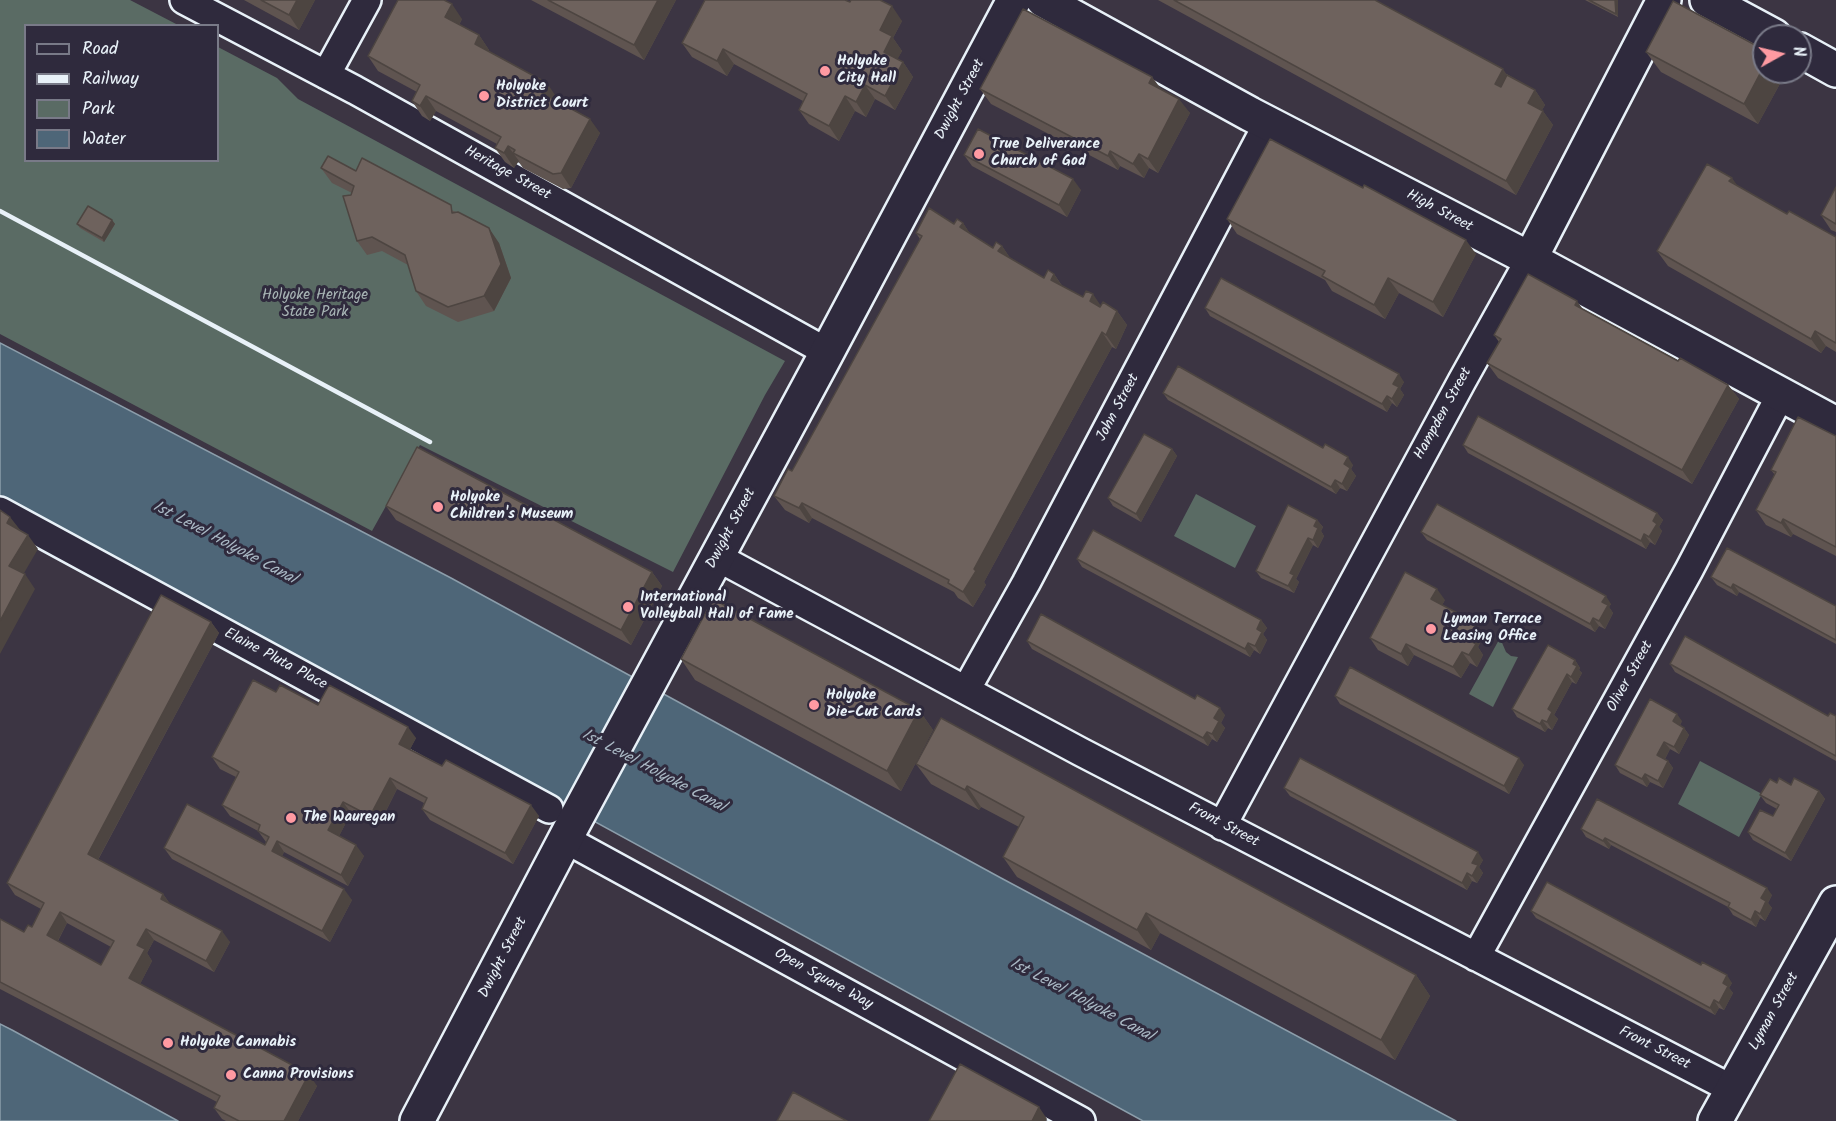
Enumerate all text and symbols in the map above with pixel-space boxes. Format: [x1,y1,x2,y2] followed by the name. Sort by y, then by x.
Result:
[24,24,219,162] legend
[1752,24,1812,84] north arrow
[82,35,118,64] text: Road
[1785,45,1811,58] text: N
[837,53,896,88] place label: Holyoke City Hall
[932,57,990,143] street label: Dwight Street
[818,64,832,78] marker: Holyoke City Hall
[82,65,139,94] text: Railway
[496,78,588,113] place label: Holyoke District Court
[477,89,491,103] marker: Holyoke District Court
[82,95,115,124] text: Park
[82,125,126,154] text: Water
[991,136,1100,171] place label: True Deliverance Church of God
[461,143,553,205] street label: Heritage Street
[972,147,986,161] marker: True Deliverance Church of God
[1403,187,1475,237] street label: High Street
[262,287,368,322] park label: Holyoke Heritage State Park
[1411,365,1477,463] street label: Hampden Street
[1094,371,1144,445] street label: John Street
[703,486,761,572] street label: Dwight Street
[450,489,573,524] place label: Holyoke Children's Museum
[149,498,299,590] water label: 1st Level Holyoke Canal
[431,500,445,514] marker: Holyoke Children's Museum
[640,589,794,624] place label: International Volleyball Hall of Fame
[621,600,635,614] marker: International Volleyball Hall of Fame
[1443,611,1542,646] place label: Lyman Terrace Leasing Office
[1424,622,1438,636] marker: Lyman Terrace Leasing Office
[220,625,330,695] street label: Elaine Pluta Place
[1604,638,1658,716] street label: Oliver Street
[826,687,922,722] place label: Holyoke Die-Cut Cards
[807,698,821,712] marker: Holyoke Die-Cut Cards
[578,726,728,818] water label: 1st Level Holyoke Canal
[1185,800,1261,852] street label: Front Street
[303,809,395,827] place label: The Wauregan
[284,811,298,825] marker: The Wauregan
[476,915,532,1001] street label: Dwight Street
[771,945,875,1015] street label: Open Square Way
[1006,955,1156,1047] water label: 1st Level Holyoke Canal
[1746,970,1804,1054] street label: Lyman Street
[1615,1023,1693,1075] street label: Front Street
[180,1034,296,1052] place label: Holyoke Cannabis
[161,1036,175,1050] marker: Holyoke Cannabis
[243,1066,354,1084] place label: Canna Provisions
[224,1068,238,1082] marker: Canna Provisions

